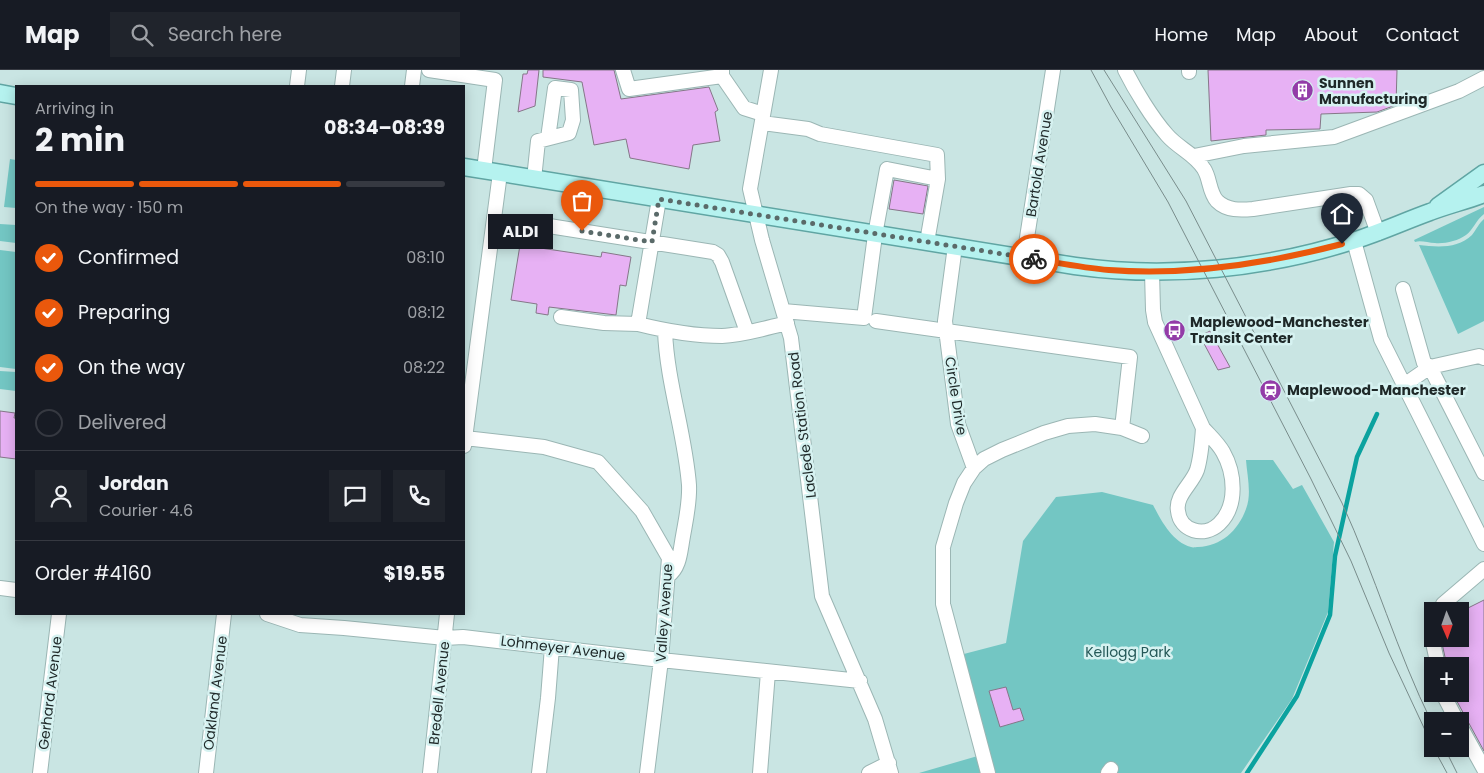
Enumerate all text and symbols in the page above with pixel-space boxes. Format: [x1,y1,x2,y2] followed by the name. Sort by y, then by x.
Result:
[110,12,460,57] search box
[25,18,80,51] text: Map
[128,21,156,49] icon: search
[168,21,282,48] text: Search here
[1154,22,1208,47] text: Home
[1236,22,1276,47] text: Map
[1304,22,1358,47] text: About
[1386,22,1459,47] text: Contact
[1319,73,1427,109] place label: Sunnen Manufacturing
[1291,79,1315,103] building icon: Sunnen Manufacturing
[35,97,114,120] text: Arriving in
[1021,110,1057,218] street label: Bartold Avenue
[324,114,445,141] text: 08:34–08:39
[35,117,125,162] text: 2 min
[561,180,603,231] pin
[568,187,596,215] icon: bag
[1321,193,1363,244] pin
[35,196,183,219] text: On the way · 150 m
[1328,200,1356,228] icon: home
[487,214,552,248] callout: ALDI
[503,220,538,243] text: ALDI
[1009,234,1059,284] courier
[35,244,63,272] icon: check
[78,244,179,271] text: Confirmed
[1020,245,1048,273] icon: bike
[406,246,445,269] text: 08:10
[35,299,63,327] icon: check
[78,299,170,326] text: Preparing
[407,301,445,324] text: 08:12
[1190,312,1369,348] place label: Maplewood-Manchester Transit Center
[1162,318,1186,342] bus stop icon: Maplewood-Manchester Transit Center
[783,351,821,499] street label: Laclede Station Road
[35,354,63,382] icon: check
[78,354,185,381] text: On the way
[940,355,972,437] street label: Circle Drive
[403,356,445,379] text: 08:22
[1259,378,1283,402] station icon: Maplewood-Manchester
[1287,380,1466,400] place label: Maplewood-Manchester
[78,409,167,436] text: Delivered
[35,470,87,522] button: person
[99,470,169,497] text: Jordan
[329,470,381,522] button: chat
[393,470,445,522] button: phone
[99,499,193,522] text: Courier · 4.6
[35,560,152,587] text: Order #4160
[384,560,445,587] text: $19.55
[651,563,677,663] street label: Valley Avenue
[1424,602,1469,648] north arrow
[1424,602,1469,757] map controls
[500,630,627,666] street label: Lohmeyer Avenue
[198,634,232,751] street label: Oakland Avenue
[33,635,67,751] street label: Gerhard Avenue
[424,640,454,746] street label: Bredell Avenue
[1085,642,1172,662] park label: Kellogg Park
[1424,657,1469,702] button: +
[1424,712,1469,757] button: −

